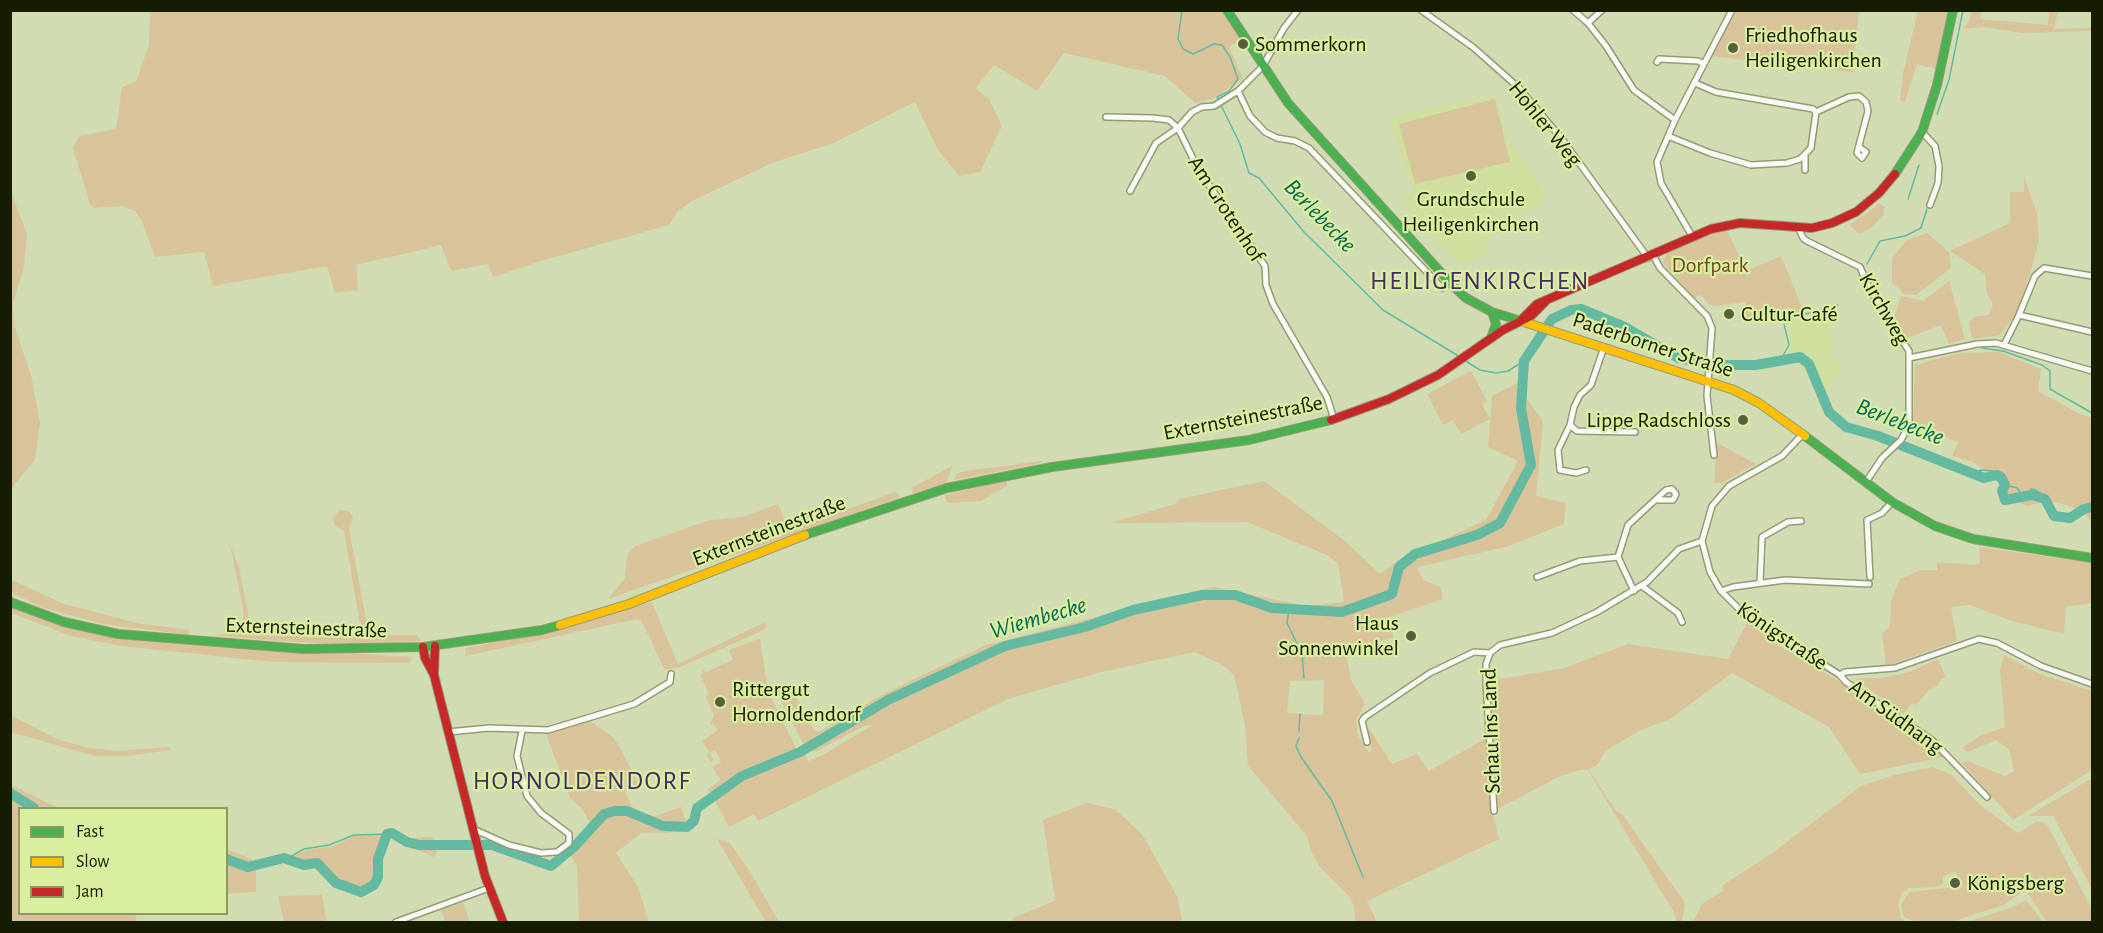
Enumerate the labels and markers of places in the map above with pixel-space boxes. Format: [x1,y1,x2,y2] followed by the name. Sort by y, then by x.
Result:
[1745,22,1882,74] place label: Friedhofhaus Heiligenkirchen
[1255,31,1366,57] place label: Sommerkorn
[1236,37,1250,51] marker: Sommerkorn
[1726,41,1740,55] marker: Friedhofhaus Heiligenkirchen
[1464,169,1478,183] marker: Grundschule Heiligenkirchen
[1403,186,1539,237] place label: Grundschule Heiligenkirchen
[1741,301,1838,327] place label: Cultur-Café
[1722,307,1736,321] marker: Cultur-Café
[1586,407,1731,433] place label: Lippe Radschloss
[1736,413,1750,427] marker: Lippe Radschloss
[1278,610,1399,662] place label: Haus Sonnenwinkel
[1404,629,1418,643] marker: Haus Sonnenwinkel
[732,676,861,728] place label: Rittergut Hornoldendorf
[713,695,727,709] marker: Rittergut Hornoldendorf
[1967,870,2064,896] place label: Königsberg
[1948,876,1962,890] marker: Königsberg

